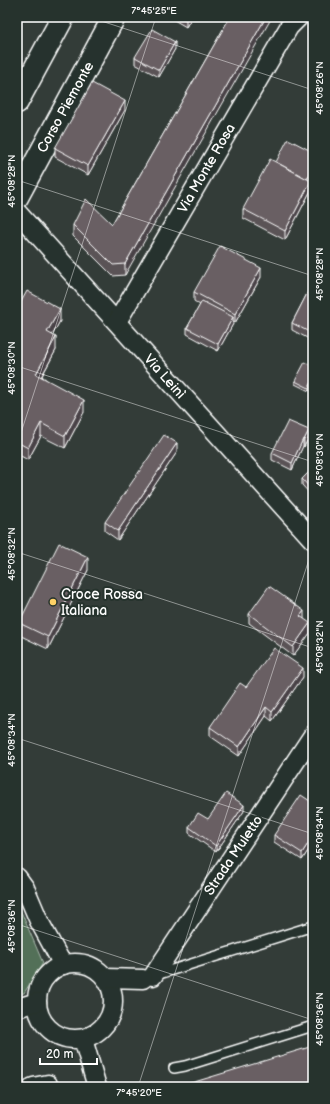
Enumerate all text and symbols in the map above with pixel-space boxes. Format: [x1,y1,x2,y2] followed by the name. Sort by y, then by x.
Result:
[131,5,177,17] text: 7°45'25"E
[33,59,98,156] street label: Corso Piemonte
[314,61,326,115] text: 45°08'26"N
[174,121,239,216] street label: Via Monte Rosa
[6,154,18,208] text: 45°08'28"N
[314,247,326,301] text: 45°08'28"N
[6,341,18,395] text: 45°08'30"N
[140,351,189,402] street label: Via Leinì
[314,433,326,487] text: 45°08'30"N
[6,527,18,581] text: 45°08'32"N
[61,586,143,619] place label: Croce Rossa Italiana
[48,597,58,607] marker: Croce Rossa Italiana
[314,620,326,674] text: 45°08'32"N
[6,713,18,767] text: 45°08'34"N
[314,806,326,860] text: 45°08'34"N
[200,812,266,898] street label: Strada Muletto
[6,899,18,953] text: 45°08'36"N
[314,992,326,1046] text: 45°08'36"N
[40,1040,97,1066] scale bar
[46,1047,73,1062] text: 20 m
[116,1087,162,1099] text: 7°45'20"E

